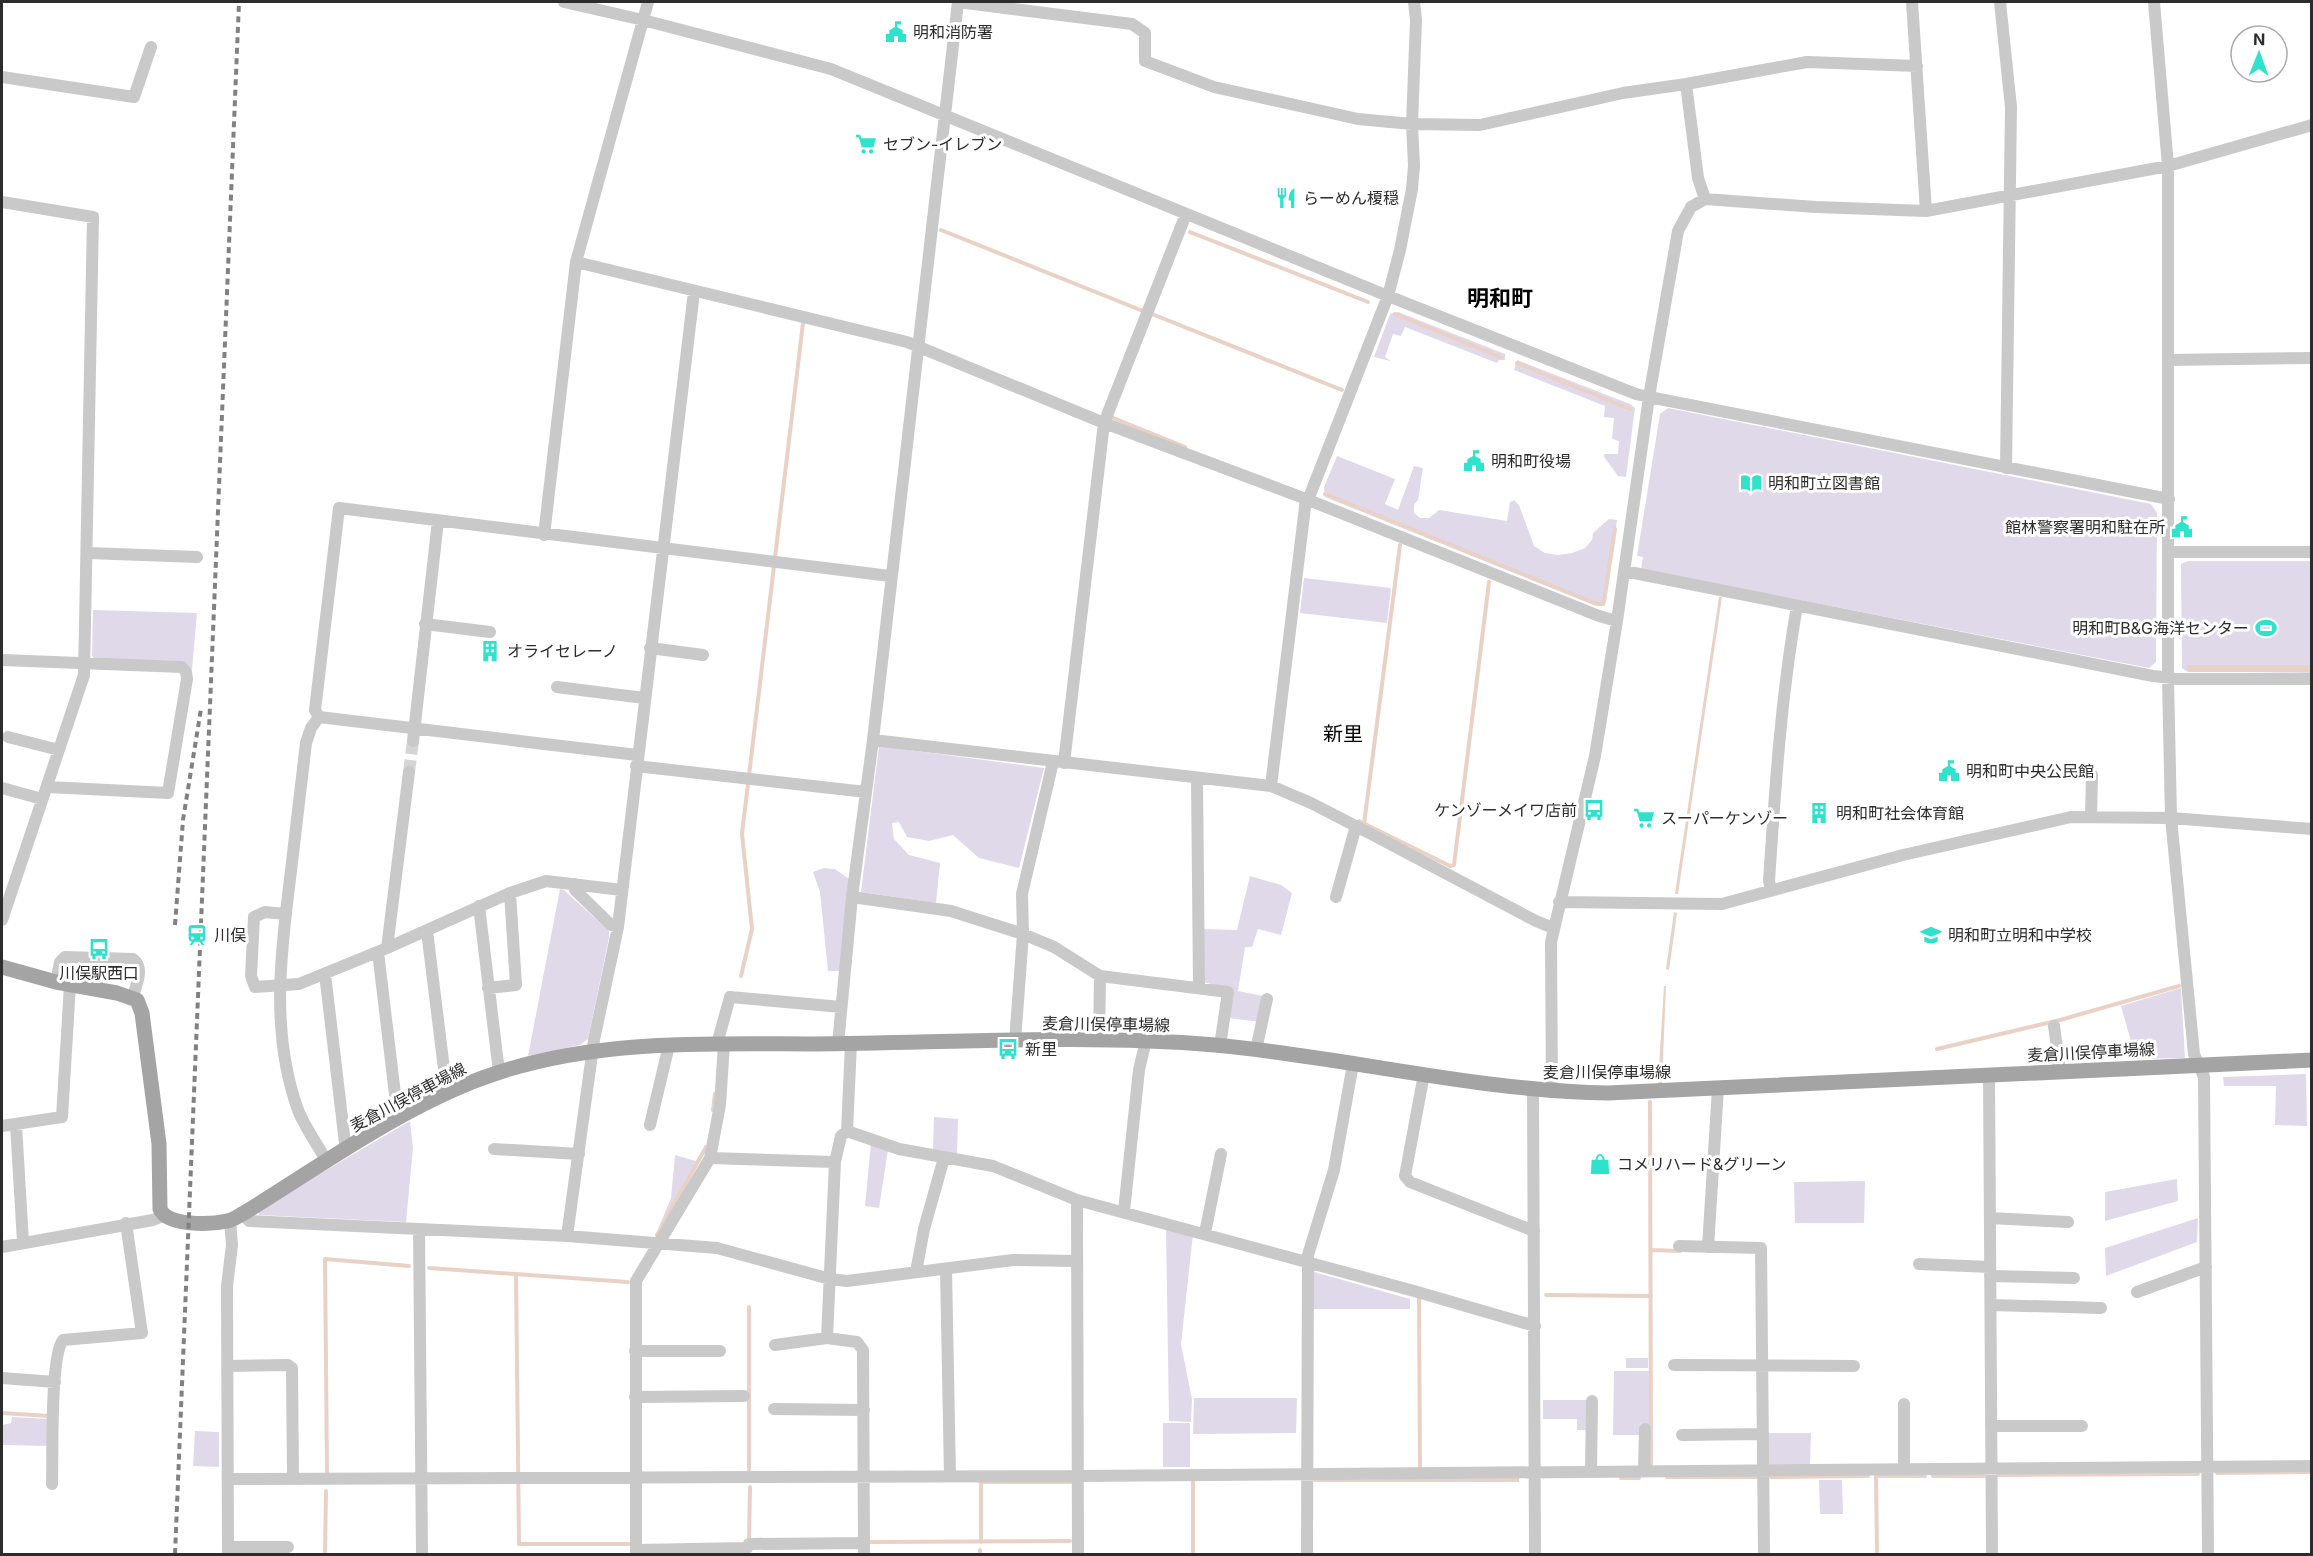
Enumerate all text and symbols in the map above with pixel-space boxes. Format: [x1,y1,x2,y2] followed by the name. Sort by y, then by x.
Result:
[884,20,908,44] public building icon: 明和消防署
[913,22,993,42] place label: 明和消防署
[2229,24,2289,84] north arrow
[2253,29,2266,49] text: N
[854,132,878,156] supermarket icon: セブン-イレブン
[883,134,1002,154] place label: セブン-イレブン
[1274,186,1298,210] restaurant icon: らーめん榎穏
[1303,188,1399,208] place label: らーめん榎穏
[1467,285,1533,311] district label: 明和町
[1462,449,1486,473] public building icon: 明和町役場
[1491,451,1571,471] place label: 明和町役場
[1739,471,1763,495] library icon: 明和町立図書館
[1768,473,1880,493] place label: 明和町立図書館
[2170,515,2194,539] public building icon: 館林警察署明和駐在所
[2005,517,2165,537] place label: 館林警察署明和駐在所
[2254,616,2278,640] sports icon: 明和町B&G海洋センター
[2072,618,2249,638] place label: 明和町B&G海洋センター
[478,639,502,663] building icon: オライセレーノ
[507,641,618,661] place label: オライセレーノ
[1323,722,1363,746] district label: 新里
[1937,759,1961,783] public building icon: 明和町中央公民館
[1966,761,2094,781] place label: 明和町中央公民館
[1582,798,1606,822] bus stop icon: ケンゾーメイワ店前
[1434,800,1577,820] place label: ケンゾーメイワ店前
[1807,801,1831,825] building icon: 明和町社会体育館
[1836,803,1964,823] place label: 明和町社会体育館
[1632,806,1656,830] supermarket icon: スーパーケンゾー
[1661,808,1788,828] place label: スーパーケンゾー
[185,923,209,947] station icon: 川俣
[1919,923,1943,947] school or university icon: 明和町立明和中学校
[214,925,246,945] place label: 川俣
[1948,925,2092,945] place label: 明和町立明和中学校
[87,937,111,961] bus stop icon: 川俣駅西口
[59,963,139,983] place label: 川俣駅西口
[1042,1013,1170,1035] street label: 麦倉川俣停車場線
[996,1037,1020,1061] bus stop icon: 新里
[1025,1039,1057,1059] place label: 新里
[2027,1039,2155,1065] street label: 麦倉川俣停車場線
[347,1058,469,1136] street label: 麦倉川俣停車場線
[1543,1062,1671,1082] street label: 麦倉川俣停車場線
[1588,1152,1612,1176] shop icon: コメリハード&グリーン
[1617,1154,1787,1174] place label: コメリハード&グリーン

